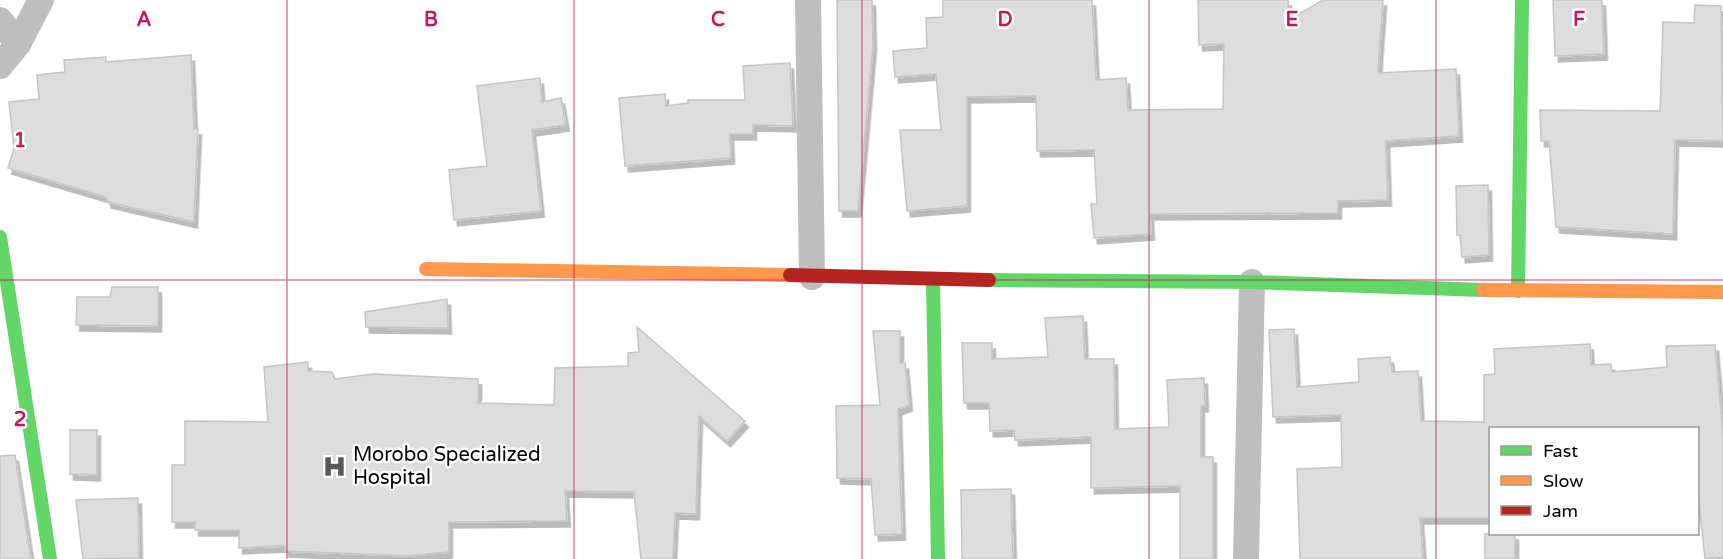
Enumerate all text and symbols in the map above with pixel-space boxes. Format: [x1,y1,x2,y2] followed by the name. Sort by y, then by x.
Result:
[137,8,152,32] text: A
[424,8,438,32] text: B
[711,8,725,32] text: C
[997,8,1013,32] text: D
[1286,8,1299,32] text: E
[1573,8,1585,32] text: F
[14,129,26,153] text: 1
[14,408,26,432] text: 2
[1489,427,1699,535] legend
[1543,440,1578,462] text: Fast
[353,443,541,490] place label: Morobo Specialized Hospital
[322,453,348,479] hospital icon: Morobo Specialized Hospital
[1543,470,1584,492] text: Slow
[1543,500,1578,522] text: Jam

